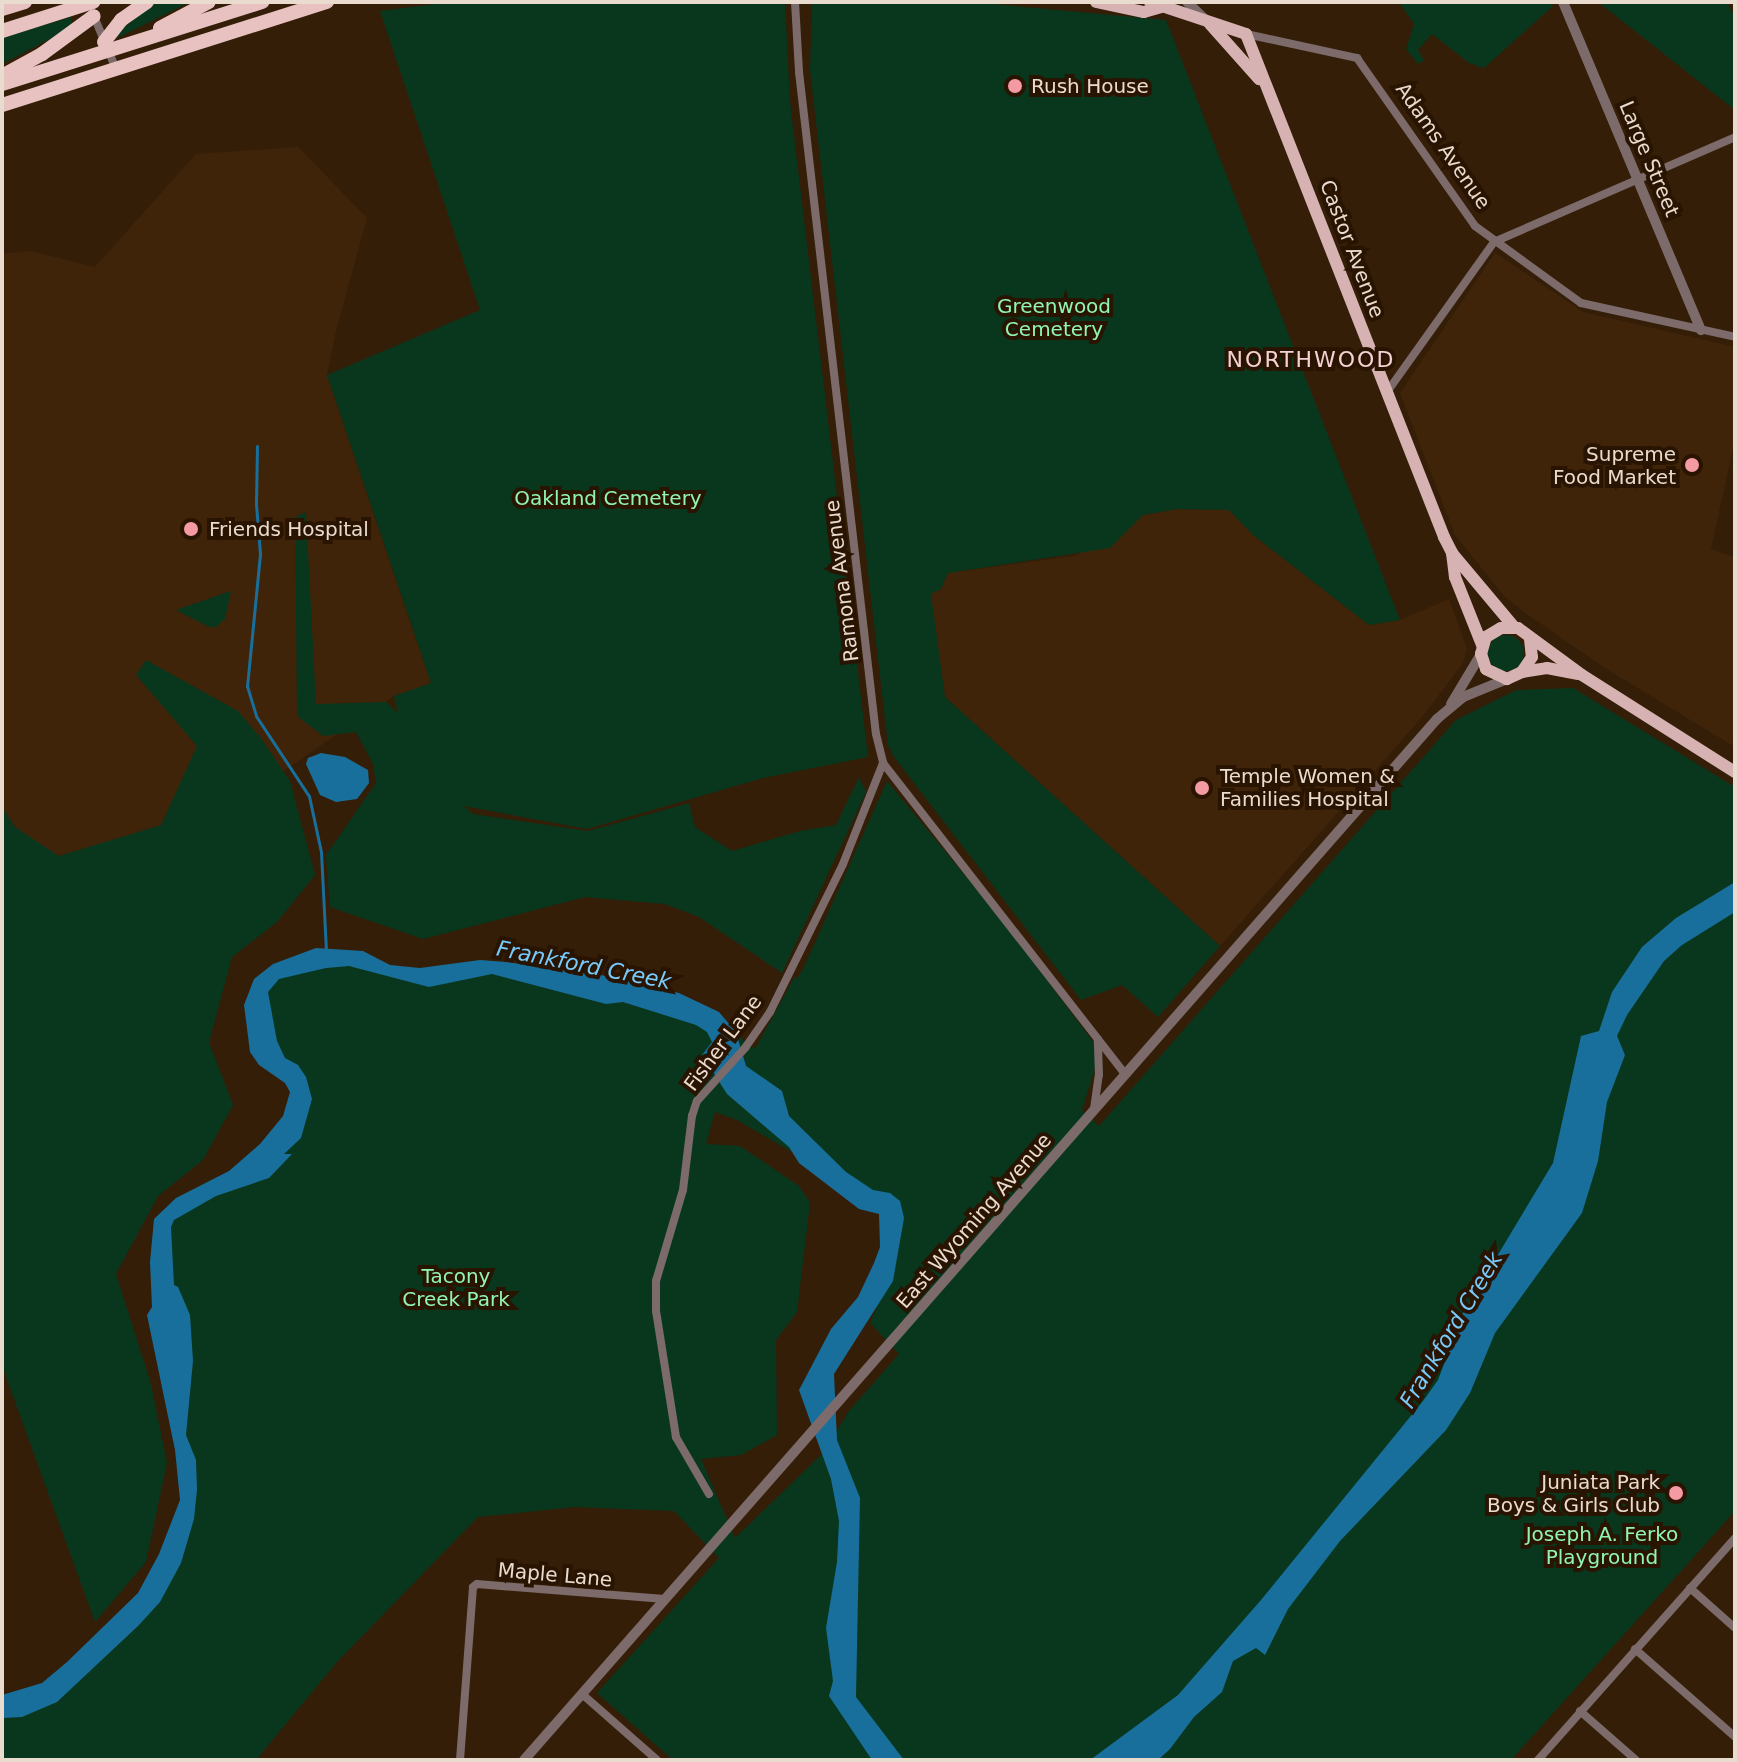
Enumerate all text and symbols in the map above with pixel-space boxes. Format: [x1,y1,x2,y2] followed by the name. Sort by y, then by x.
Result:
[1031,74,1149,98] place label: Rush House
[1006,77,1024,95] marker: Rush House
[1390,78,1496,214] street label: Adams Avenue
[1614,98,1684,220] street label: Large Street
[1315,177,1389,321] street label: Castor Avenue
[997,295,1111,342] park label: Greenwood Cemetery
[1227,347,1395,373] district label: NORTHWOOD
[1553,442,1676,489] place label: Supreme Food Market
[1683,456,1701,474] marker: Supreme Food Market
[514,486,702,510] park label: Oakland Cemetery
[820,499,864,663] street label: Ramona Avenue
[209,517,369,541] place label: Friends Hospital
[180,518,202,540] marker: Friends Hospital
[1220,764,1395,811] place label: Temple Women & Families Hospital
[1191,777,1213,799] marker: Temple Women & Families Hospital
[494,935,674,995] water label: Frankford Creek
[679,990,767,1096] street label: Fisher Lane
[891,1129,1057,1313] street label: East Wyoming Avenue
[1394,1247,1508,1413] water label: Frankford Creek
[402,1265,510,1312] park label: Tacony Creek Park
[1487,1470,1660,1517] place label: Juniata Park Boys & Girls Club
[1667,1484,1685,1502] marker: Juniata Park Boys & Girls Club
[1526,1522,1678,1569] park label: Joseph A. Ferko Playground
[497,1558,613,1592] street label: Maple Lane

